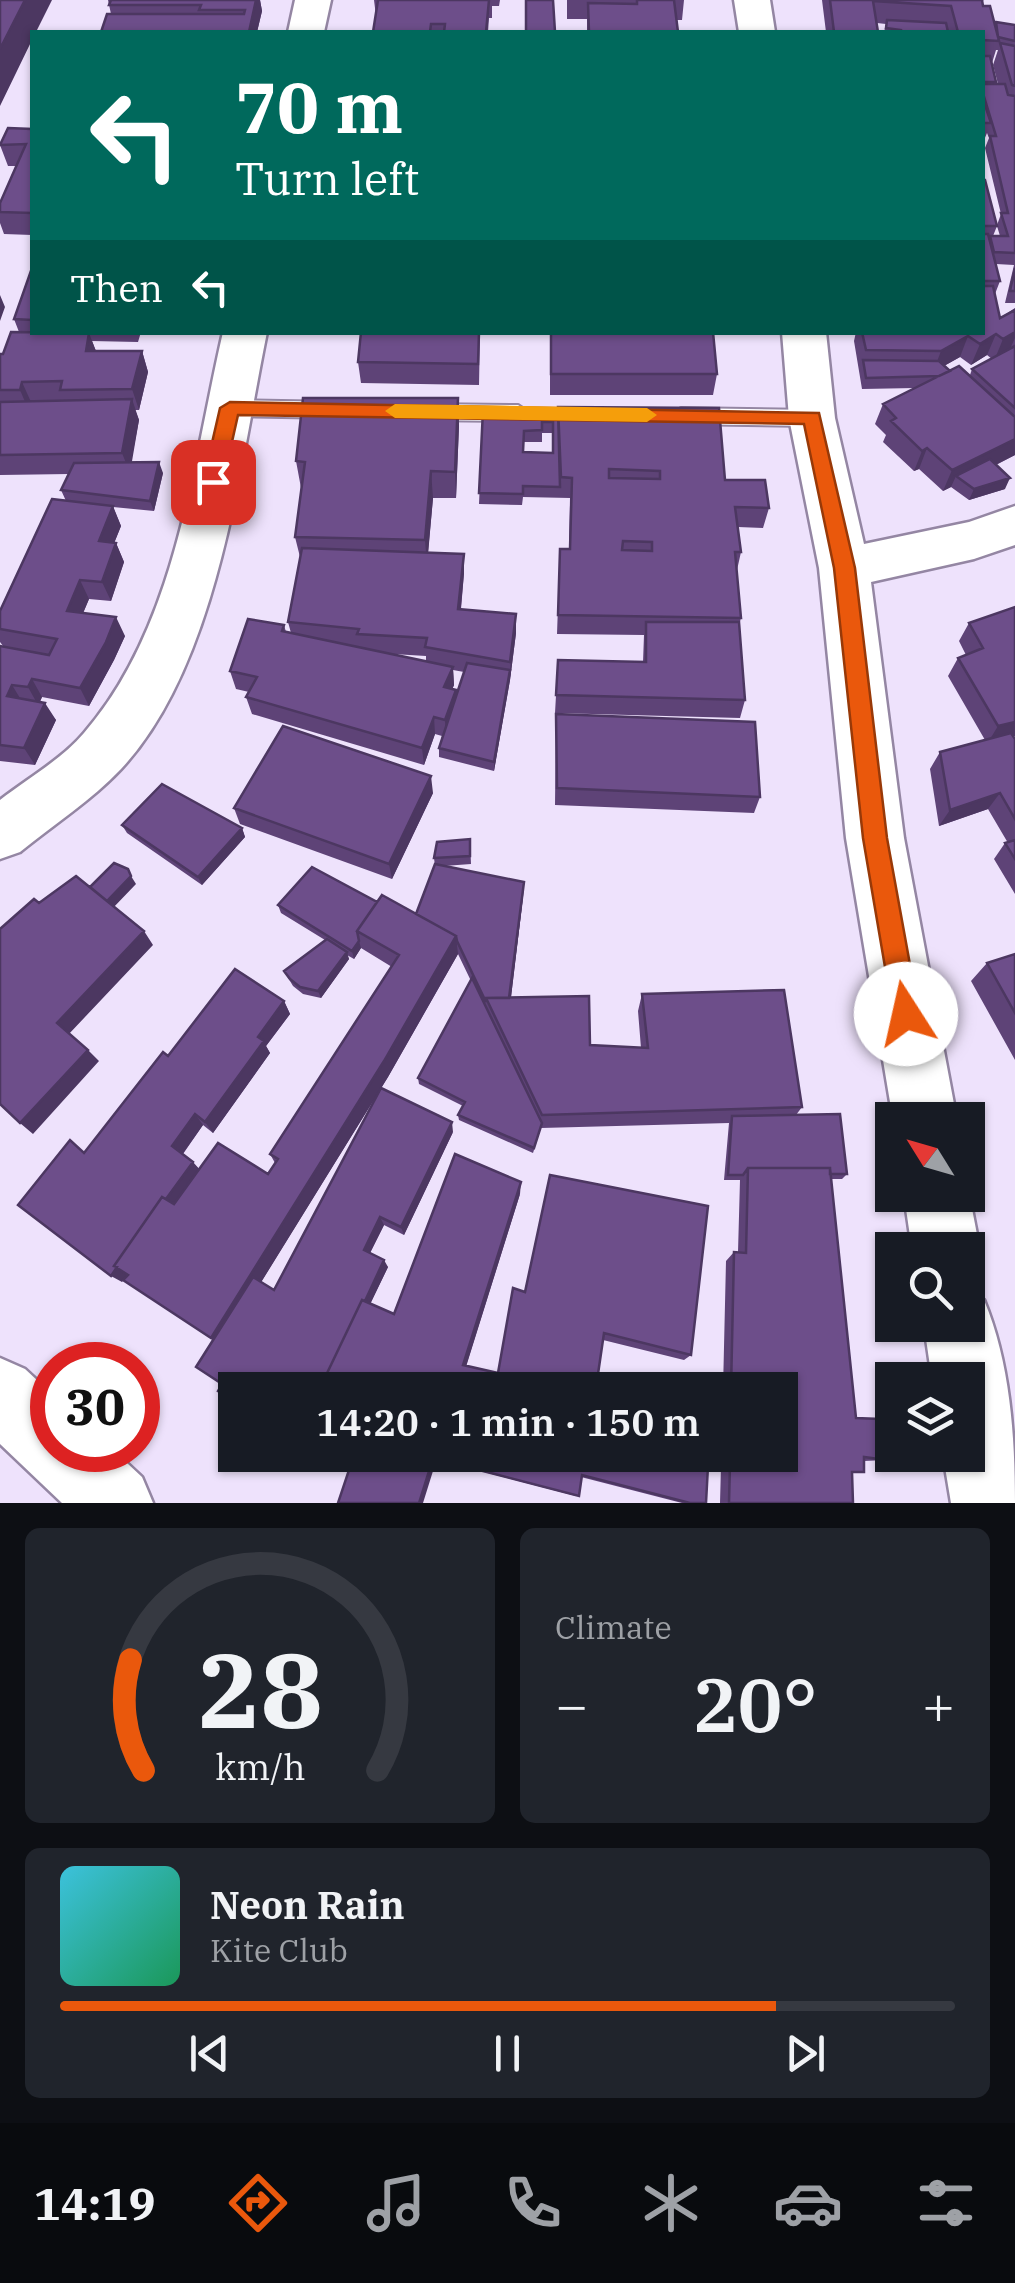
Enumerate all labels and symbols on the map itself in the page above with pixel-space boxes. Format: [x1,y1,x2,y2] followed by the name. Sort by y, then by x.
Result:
[171,440,256,525] pin
[854,962,958,1066] position arrow
[875,1102,985,1212] north arrow
[30,1342,160,1472] speed limit sign: 30

